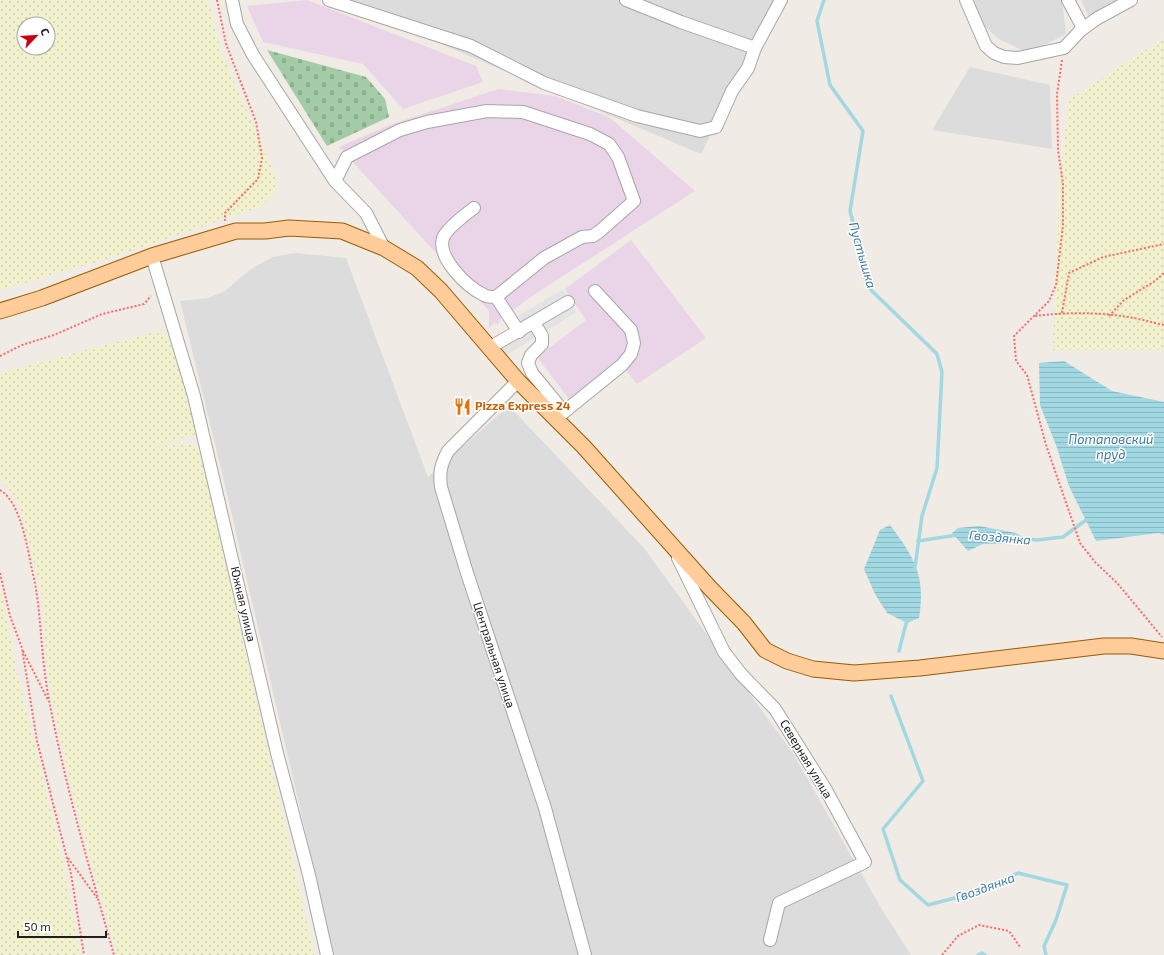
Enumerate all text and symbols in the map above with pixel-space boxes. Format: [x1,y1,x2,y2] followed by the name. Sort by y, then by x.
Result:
[16,16,56,56] north arrow
[38,26,53,38] text: С
[846,220,880,290] water label: Пустышка
[452,396,472,416] restaurant icon: Pizza Express 24
[475,398,571,412] place label: Pizza Express 24
[1068,431,1154,462] water label: Потаповский пруд
[968,526,1032,548] water label: Гвоздянка
[228,565,259,643] street label: Южная улица
[470,600,519,710] street label: Центральная улица
[777,716,836,801] street label: Северная улица
[953,869,1017,905] water label: Гвоздянка
[18,913,106,939] scale bar
[24,919,51,933] text: 50 m

